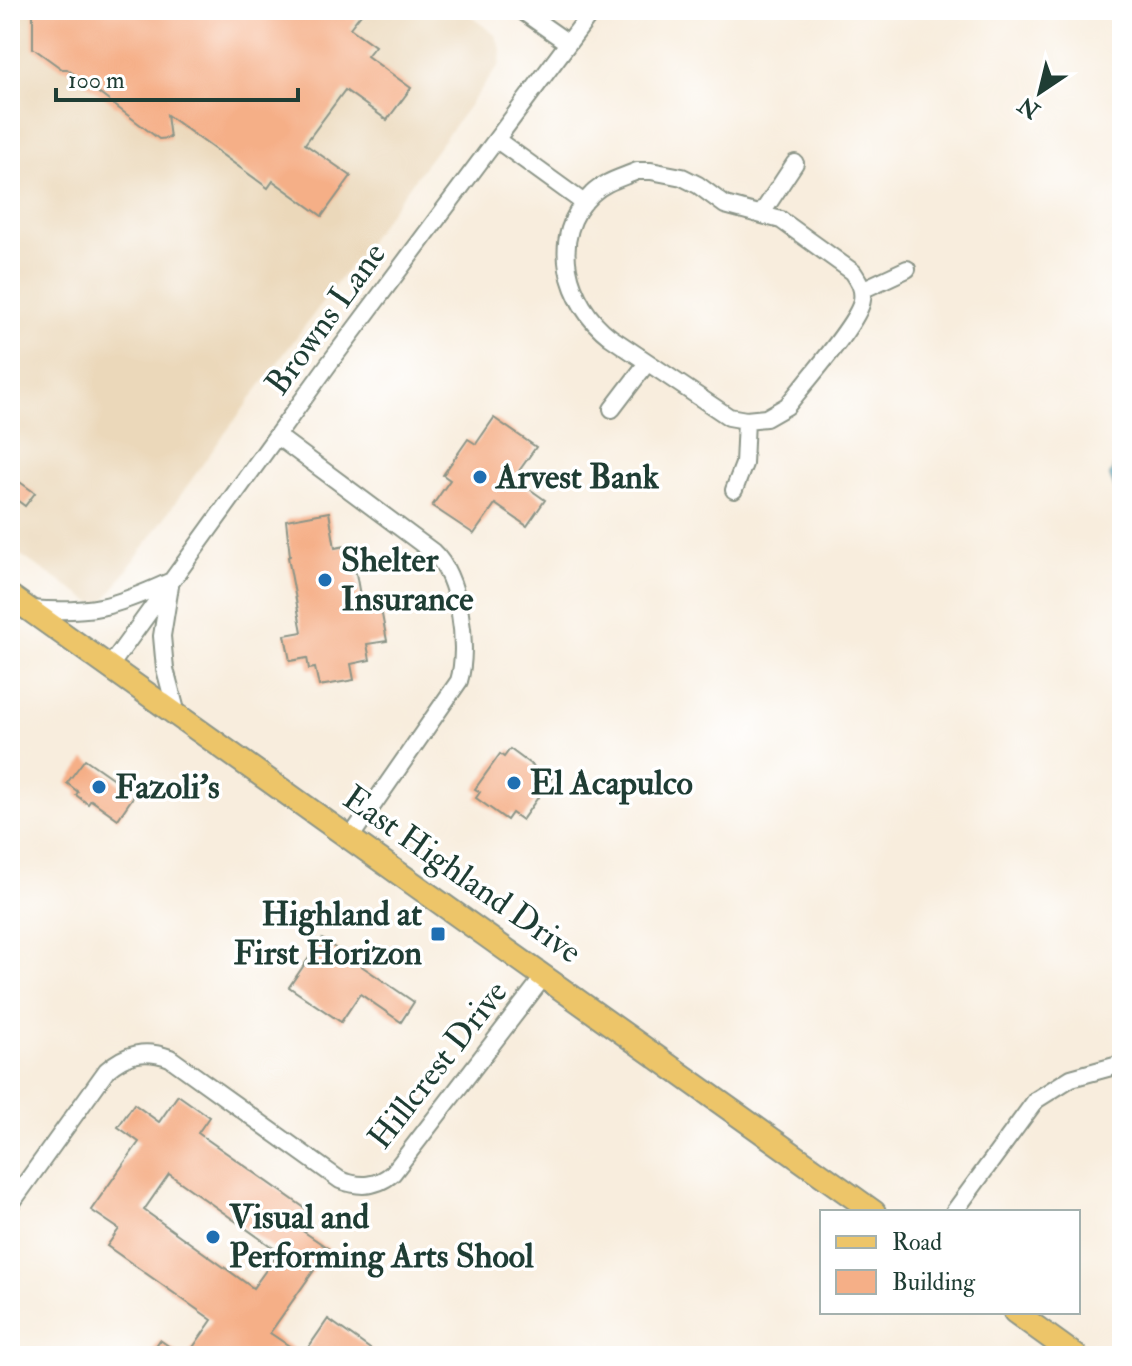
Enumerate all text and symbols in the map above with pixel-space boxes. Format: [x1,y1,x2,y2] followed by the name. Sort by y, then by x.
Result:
[56,52,298,102] scale bar
[1000,52,1080,132] north arrow
[68,65,125,96] text: 100 m
[1013,90,1046,125] text: N
[256,234,396,404] street label: Browns Lane
[494,456,660,499] place label: Arvest Bank
[471,468,489,486] marker: Arvest Bank
[341,539,474,621] place label: Shelter Insurance
[316,571,334,589] marker: Shelter Insurance
[530,762,693,805] place label: El Acapulco
[115,766,220,809] place label: Fazoli's
[505,774,523,792] marker: El Acapulco
[334,777,590,973] street label: East Highland Drive
[90,778,108,796] marker: Fazoli's
[234,893,422,975] place label: Highland at First Horizon
[429,925,447,943] marker: Highland at First Horizon
[359,972,517,1158] street label: Hillcrest Drive
[228,1196,534,1278] place label: Visual and Performing Arts Shool
[820,1210,1080,1314] legend
[892,1227,942,1258] text: Road
[204,1228,222,1246] marker: Visual and Performing Arts Shool
[892,1267,976,1298] text: Building

